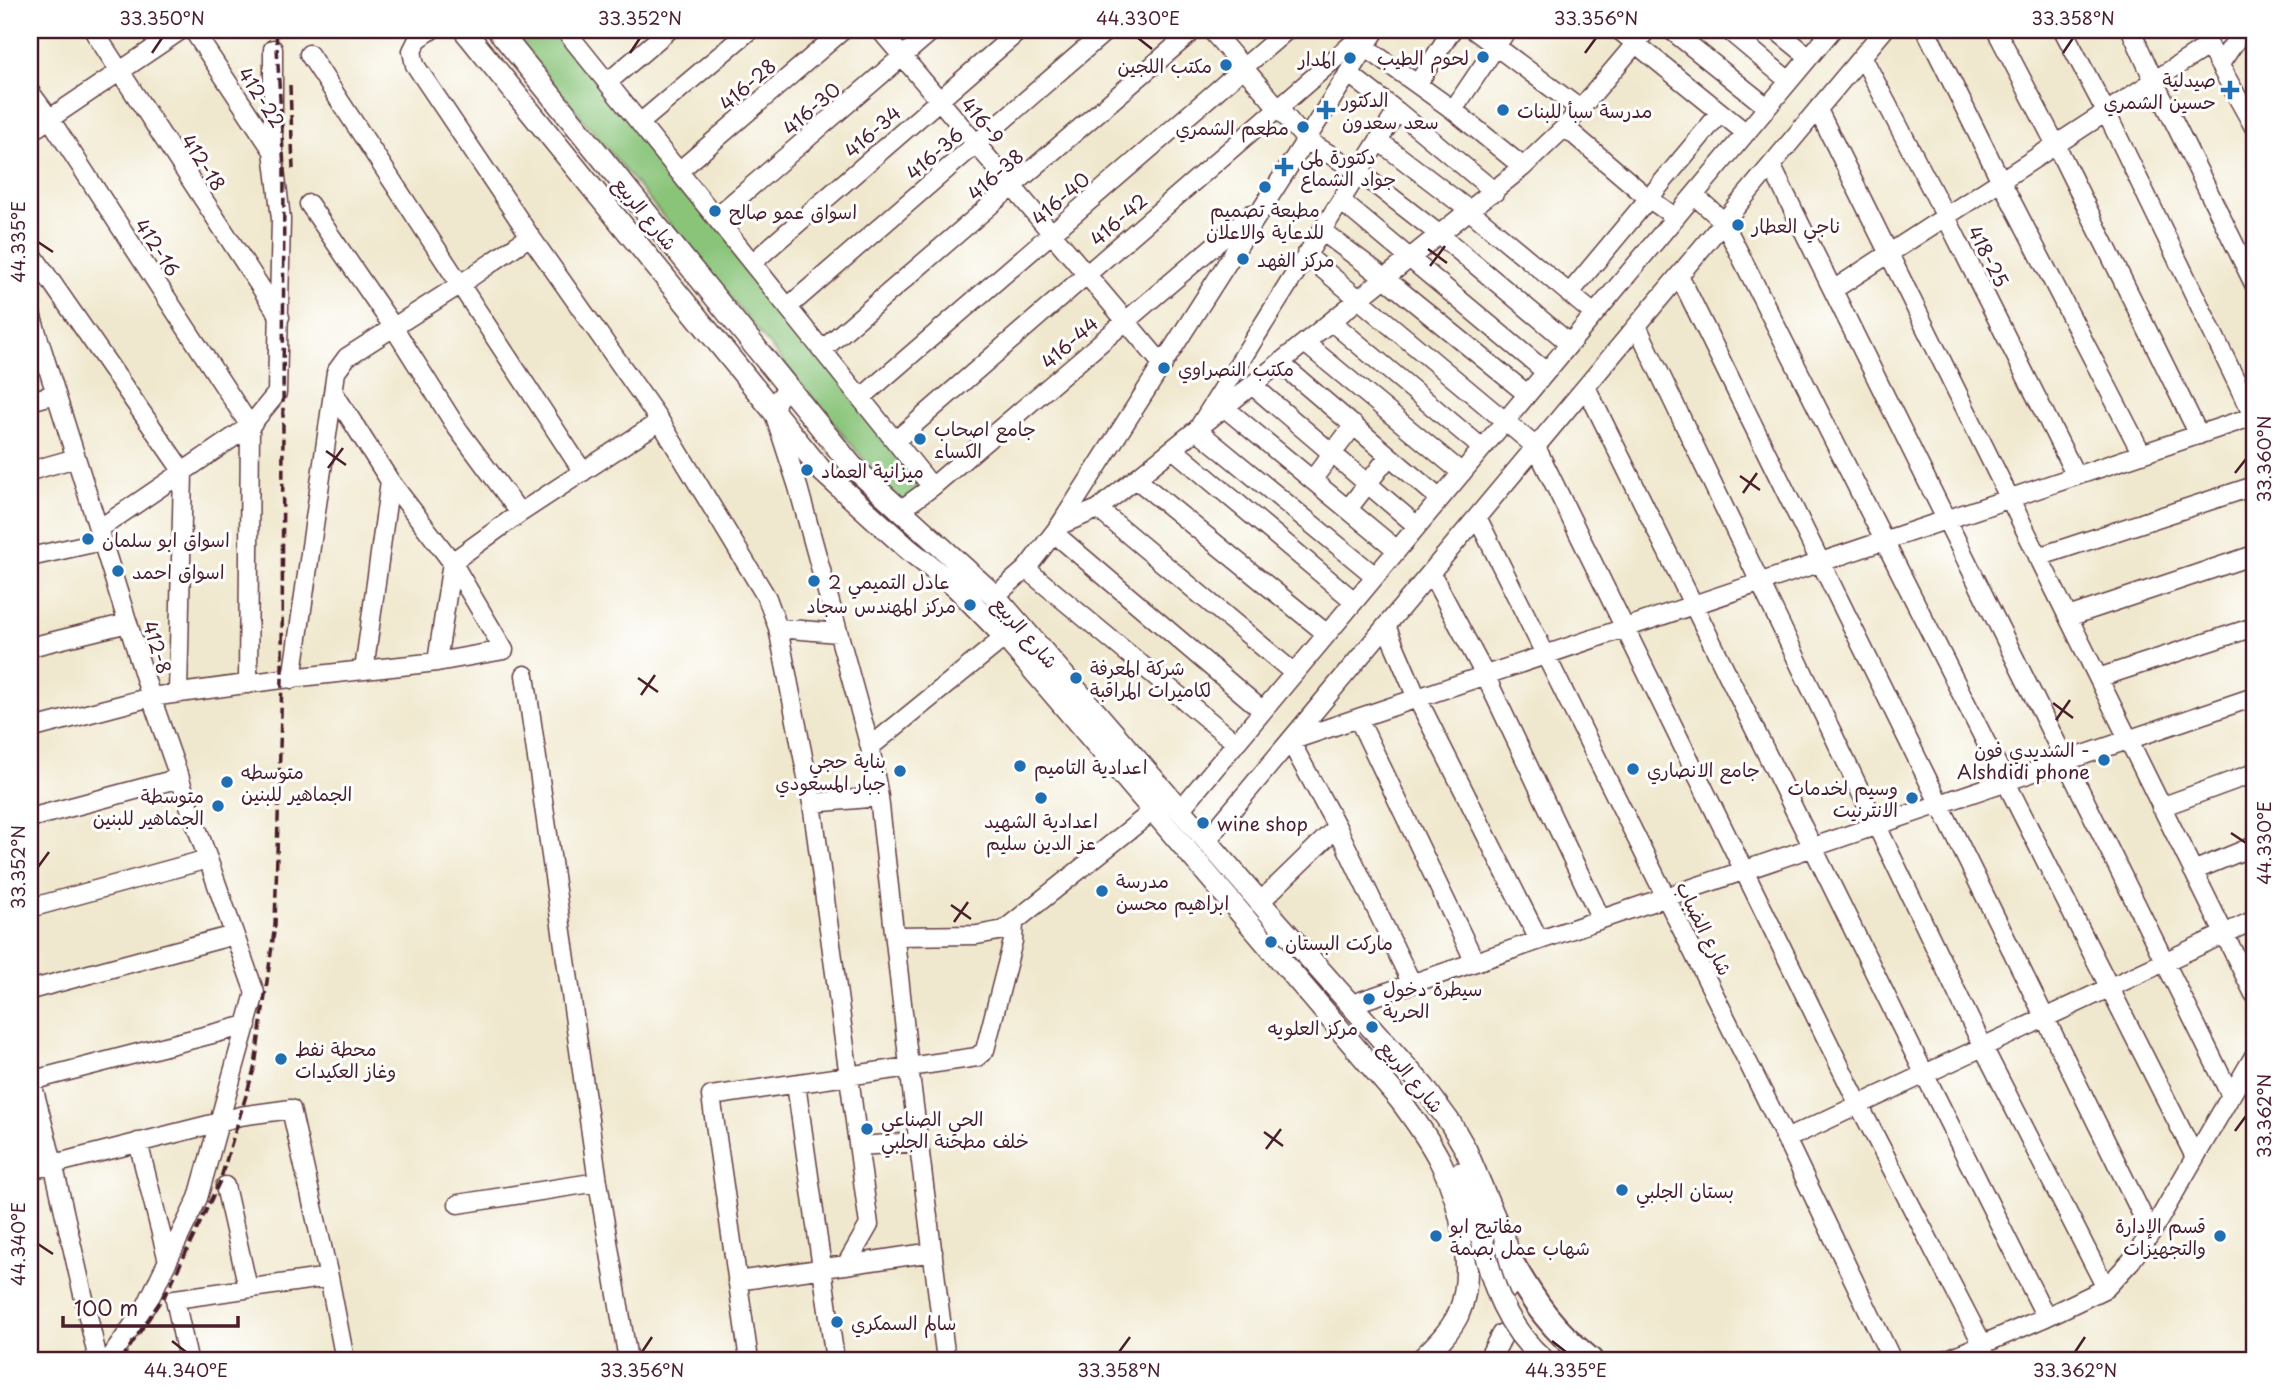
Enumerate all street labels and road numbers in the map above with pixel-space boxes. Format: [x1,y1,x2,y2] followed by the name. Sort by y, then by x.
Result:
[712,51,782,117] street label: 416-28
[232,61,292,133] street label: 412-22
[776,75,846,141] street label: 416-30
[955,90,1011,150] street label: 416-9
[838,98,906,164] street label: 416-34
[899,120,969,186] street label: 416-36
[175,128,233,196] street label: 412-18
[961,142,1029,206] street label: 416-38
[1025,165,1095,231] street label: 416-40
[607,170,684,256] street label: شارع الربيع
[1083,186,1153,252] street label: 416-42
[129,212,187,282] street label: 412-16
[1962,220,2016,292] street label: 418-25
[1034,309,1104,375] street label: 416-44
[986,590,1065,675] street label: شارع الربيع
[137,617,179,677] street label: 412-8
[1669,876,1740,980] street label: شارع الضباب
[1372,1034,1451,1119] street label: شارع الربيع

